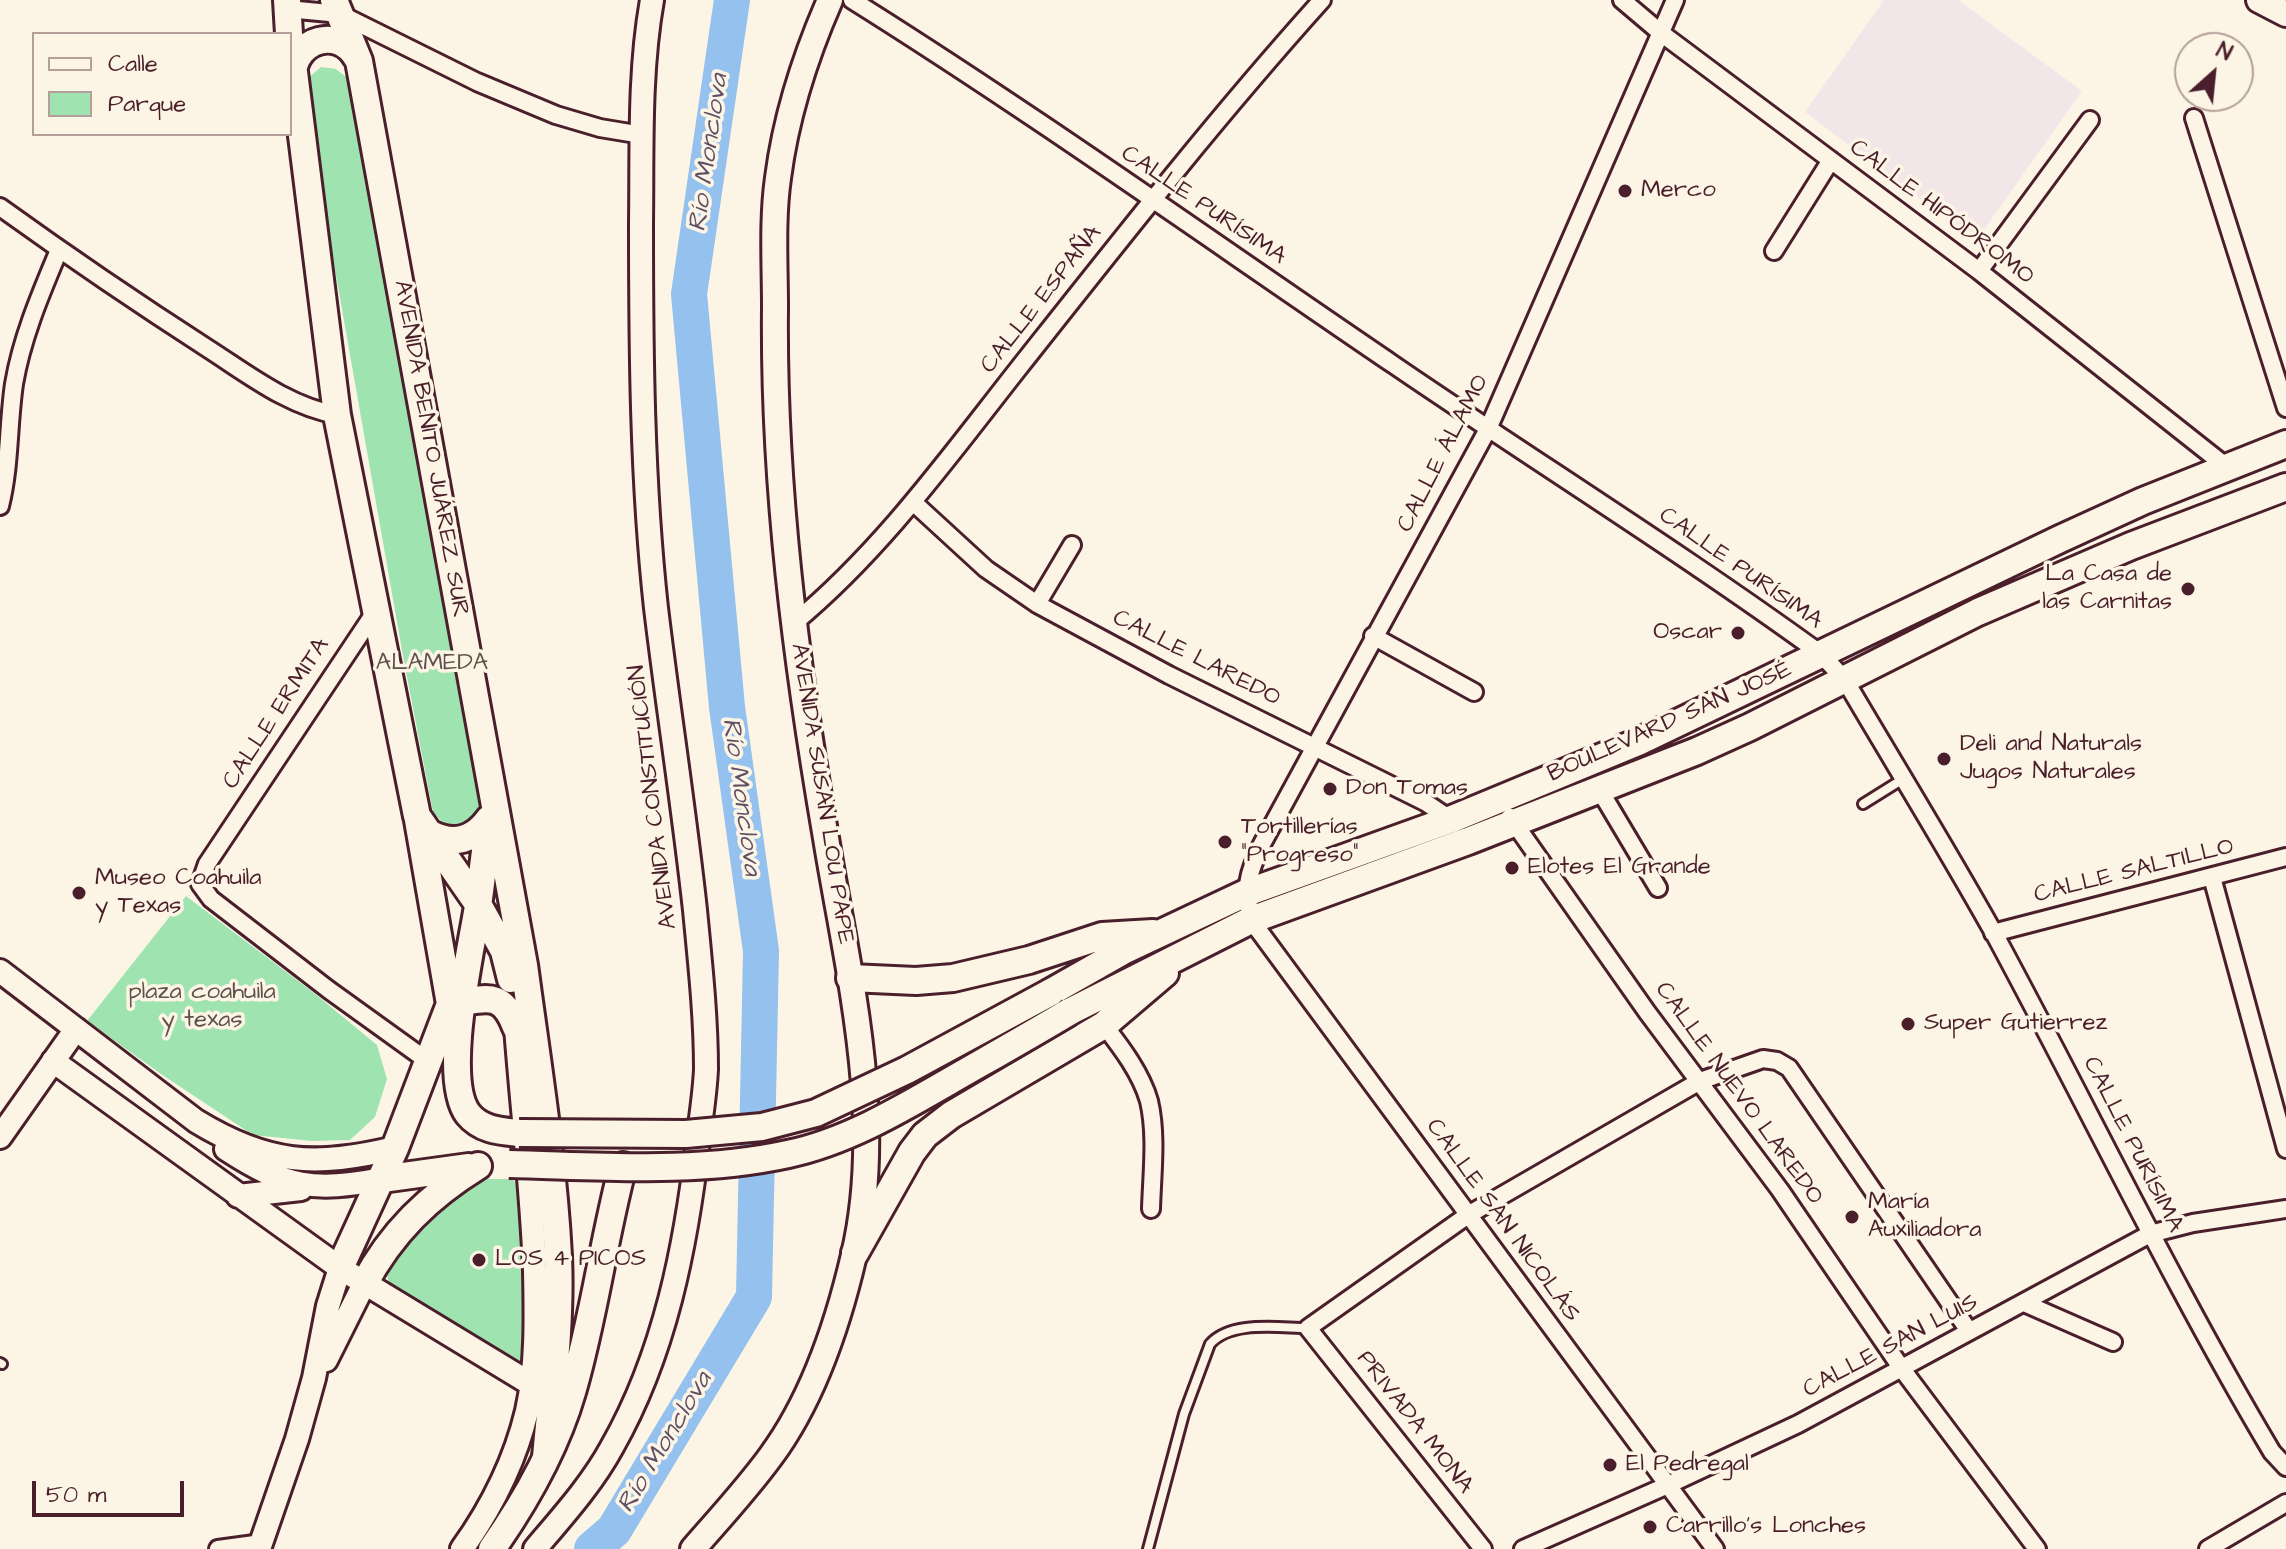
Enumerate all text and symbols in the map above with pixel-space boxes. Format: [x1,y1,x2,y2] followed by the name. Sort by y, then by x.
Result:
[32,32,292,136] legend
[2174,32,2254,112] north arrow
[2211,35,2237,69] text: N
[108,47,158,81] text: Calle
[684,72,736,234] water label: Río Monclova
[108,87,186,121] text: Parque
[1843,134,2039,292] street label: CALLE HIPÓDROMO
[1115,140,1291,272] street label: CALLE PURÍSIMA
[1641,177,1716,205] place label: Merco
[1616,182,1634,200] marker: Merco
[975,220,1109,380] street label: CALLE ESPAÑA
[386,278,474,620] street label: AVENIDA BENITO JUÁREZ SUR
[1392,371,1496,537] street label: CALLE ÁLAMO
[1653,502,1827,636] street label: CALLE PURÍSIMA
[2042,561,2172,617] place label: La Casa de las Carnitas
[2179,580,2197,598] marker: La Casa de las Carnitas
[1107,604,1285,714] street label: CALLE LAREDO
[1653,619,1722,647] place label: Oscar
[1729,624,1747,642] marker: Oscar
[217,633,337,795] street label: CALLE ERMITA
[783,642,859,946] street label: AVENIDA SUSAN LOU PAPE
[376,650,488,678] park label: ALAMEDA
[1544,656,1796,790] street label: BOULEVARD SAN JOSÉ
[623,663,685,931] street label: AVENIDA CONSTITUCIÓN
[714,716,766,878] water label: Río Monclova
[1960,731,2142,787] place label: Deli and Naturals Jugos Naturales
[1935,750,1953,768] marker: Deli and Naturals Jugos Naturales
[1346,775,1468,803] place label: Don Tomas
[1321,780,1339,798] marker: Don Tomas
[1241,814,1359,870] place label: Tortillerías "Progreso"
[1216,833,1234,851] marker: Tortillerías "Progreso"
[2031,833,2237,911] street label: CALLE SALTILLO
[1528,854,1711,882] place label: Elotes El Grande
[1503,859,1521,877] marker: Elotes El Grande
[95,865,262,921] place label: Museo Coahuila y Texas
[70,884,88,902] marker: Museo Coahuila y Texas
[1648,977,1828,1211] street label: CALLE NUEVO LAREDO
[128,979,276,1035] park label: plaza coahuila y texas
[1924,1010,2107,1038] place label: Super Gutierrez
[1899,1015,1917,1033] marker: Super Gutierrez
[2075,1052,2189,1238] street label: CALLE PURÍSIMA
[1419,1114,1585,1328] street label: CALLE SAN NICOLÁS
[1868,1189,1981,1245] place label: María Auxiliadora
[1843,1208,1861,1226] marker: María Auxiliadora
[495,1246,646,1274] place label: LOS 4 PICOS
[470,1251,488,1269] marker: LOS 4 PICOS
[1799,1289,1983,1405] street label: CALLE SAN LUIS
[1349,1346,1479,1500] street label: PRIVADA MONA
[612,1367,720,1519] water label: Río Monclova
[1626,1451,1749,1479] place label: El Pedregal
[1601,1456,1619,1474] marker: El Pedregal
[36,1465,188,1515] scale bar
[46,1478,106,1512] text: 50 m
[1666,1513,1866,1541] place label: Carrillo's Lonches
[1641,1518,1659,1536] marker: Carrillo's Lonches

